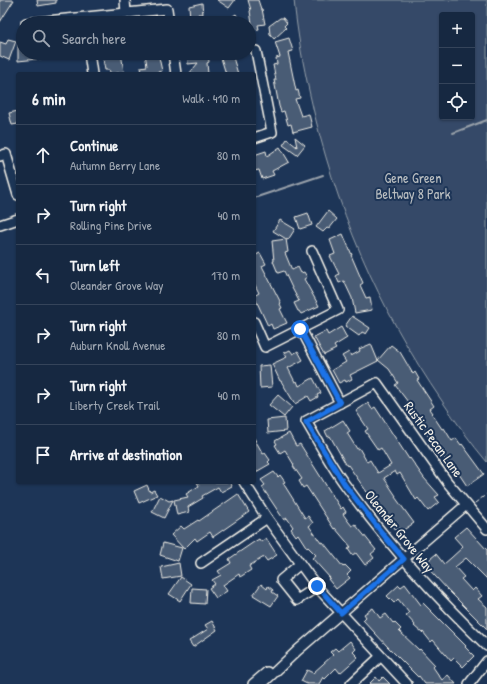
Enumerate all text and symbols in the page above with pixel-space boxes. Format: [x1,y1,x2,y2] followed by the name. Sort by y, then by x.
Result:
[439,12,475,120] map controls
[439,12,475,48] button: +
[16,16,256,60] search box
[30,27,52,49] icon: search
[62,28,126,49] text: Search here
[439,48,475,84] button: −
[439,84,475,120] button: locate
[32,87,66,110] text: 6 min
[182,89,240,107] text: Walk · 410 m
[70,135,118,156] text: Continue
[32,144,54,166] icon: ahead
[217,146,240,164] text: 80 m
[70,156,160,174] text: Autumn Berry Lane
[375,168,451,204] park label: Gene Green Beltway 8 Park
[70,195,126,216] text: Turn right
[32,204,54,226] icon: right
[217,206,240,224] text: 40 m
[70,216,152,234] text: Rolling Pine Drive
[70,255,120,276] text: Turn left
[32,264,54,286] icon: left
[211,266,240,284] text: 170 m
[70,276,164,294] text: Oleander Grove Way
[70,315,126,336] text: Turn right
[291,320,309,338] route start
[32,324,54,346] icon: right
[217,326,240,344] text: 80 m
[70,336,165,354] text: Auburn Knoll Avenue
[70,375,126,396] text: Turn right
[32,384,54,406] icon: right
[217,386,240,404] text: 40 m
[70,396,160,414] text: Liberty Creek Trail
[400,397,468,481] street label: Rustic Pecan Lane
[32,444,54,466] icon: arrive
[70,444,182,465] text: Arrive at destination
[360,486,439,577] street label: Oleander Grove Way
[308,577,326,595] route end

